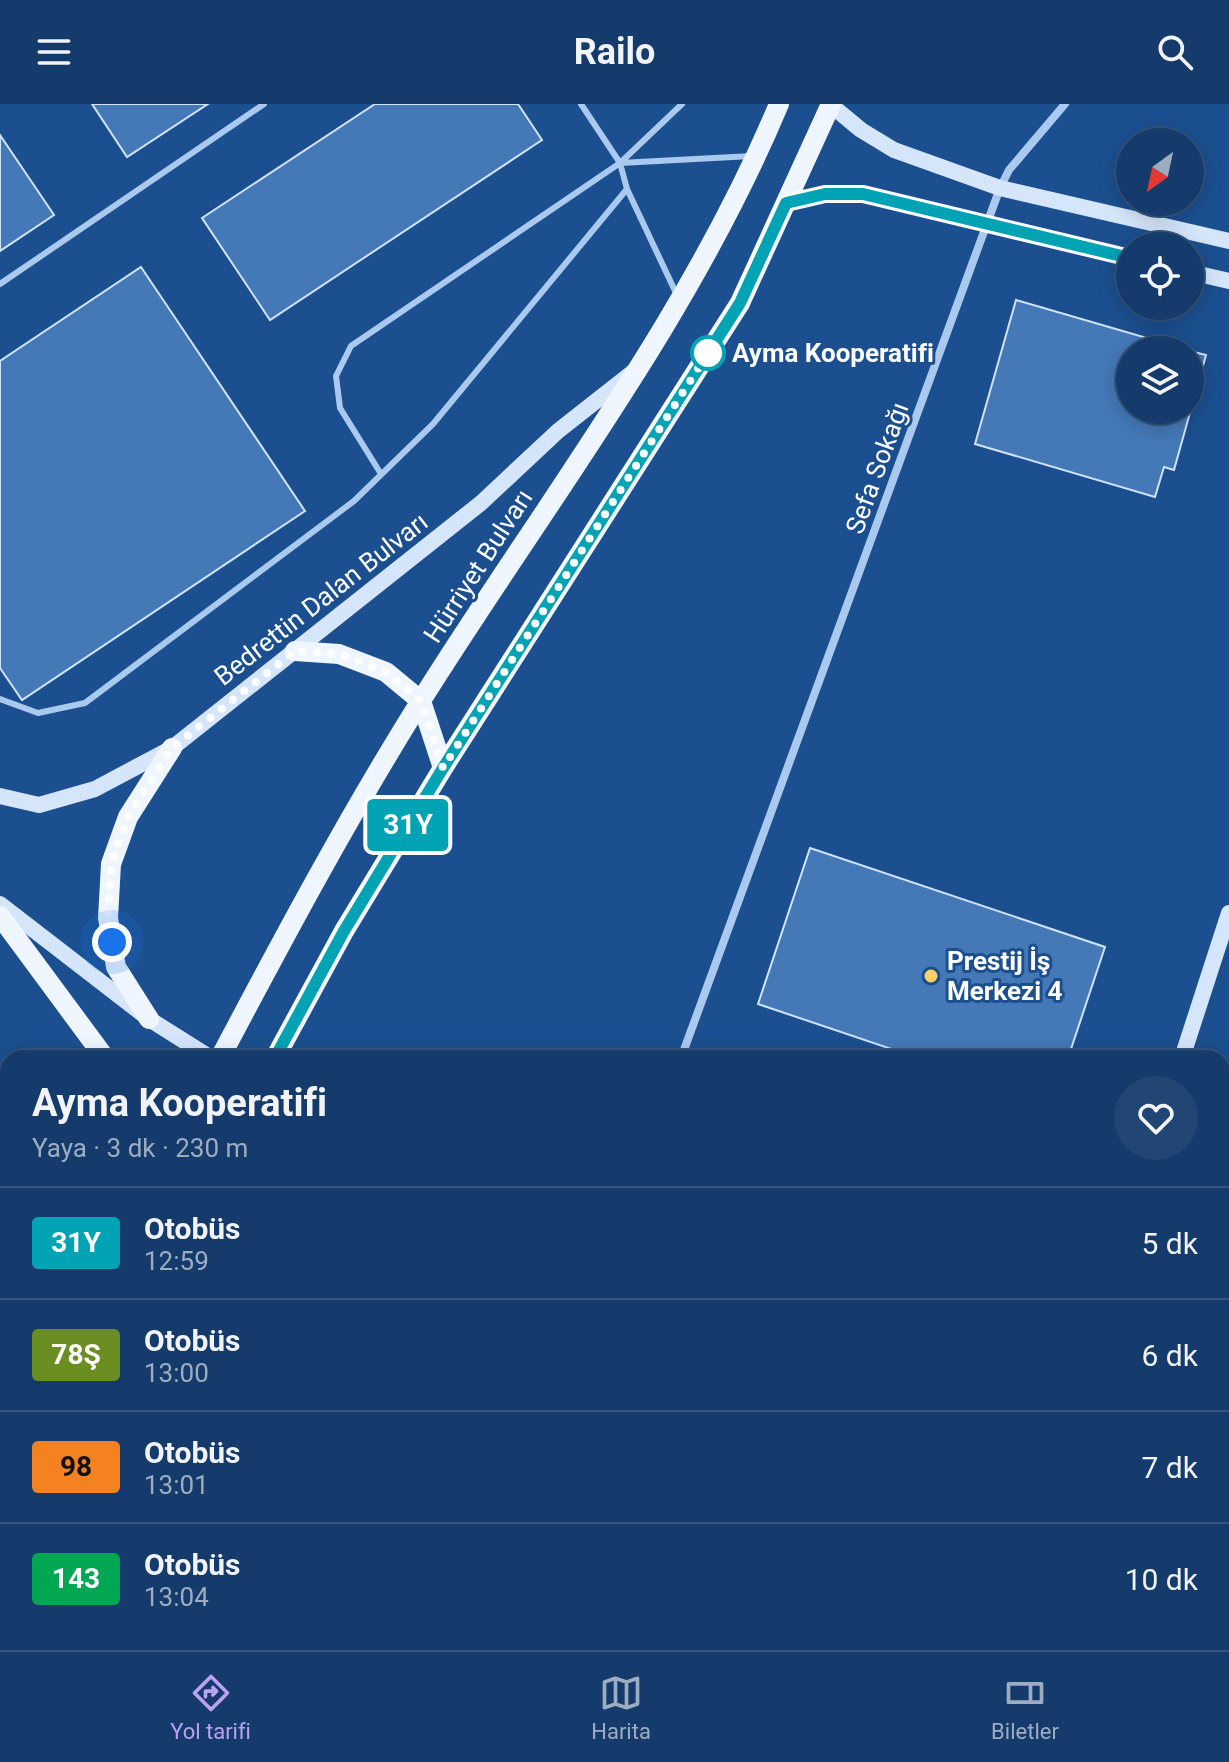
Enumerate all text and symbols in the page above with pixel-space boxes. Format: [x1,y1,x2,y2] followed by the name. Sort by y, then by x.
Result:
[32,30,76,74] icon: menu
[1153,30,1197,74] icon: search
[574,31,655,73] text: Railo
[1116,128,1204,216] north arrow
[1116,128,1204,424] map controls
[1116,232,1204,320] button: locate
[691,336,725,370] marker: Ayma Kooperatifi
[1116,336,1204,424] button: layers
[732,338,934,368] place label: Ayma Kooperatifi
[839,398,915,538] street label: Sefa Sokağı
[417,484,539,648] street label: Hürriyet Bulvarı
[208,506,434,692] street label: Bedrettin Dalan Bulvarı
[362,799,454,851] line badge: 31Y
[383,808,433,841] text: 31Y
[92,922,132,962] your location
[947,946,1063,1006] place label: Prestij İş Merkezi 4
[922,967,940,985] marker: Prestij İş Merkezi 4
[1114,1076,1198,1160] button: heart
[32,1081,327,1125] text: Ayma Kooperatifi
[32,1133,248,1163] text: Yaya · 3 dk · 230 m
[144,1211,240,1246] text: Otobüs
[51,1226,101,1259] text: 31Y
[1142,1226,1198,1261] text: 5 dk
[144,1246,209,1276] text: 12:59
[144,1323,240,1358] text: Otobüs
[51,1338,101,1371] text: 78Ş
[1142,1338,1198,1373] text: 6 dk
[144,1358,209,1388] text: 13:00
[144,1435,240,1470] text: Otobüs
[60,1450,92,1483] text: 98
[1142,1450,1198,1485] text: 7 dk
[144,1470,209,1500] text: 13:01
[144,1547,240,1582] text: Otobüs
[52,1562,100,1595] text: 143
[1125,1562,1198,1597] text: 10 dk
[144,1582,209,1612] text: 13:04
[170,1671,251,1744] tab: Yol tarifi
[591,1671,651,1744] tab: Harita
[991,1671,1059,1744] tab: Biletler

